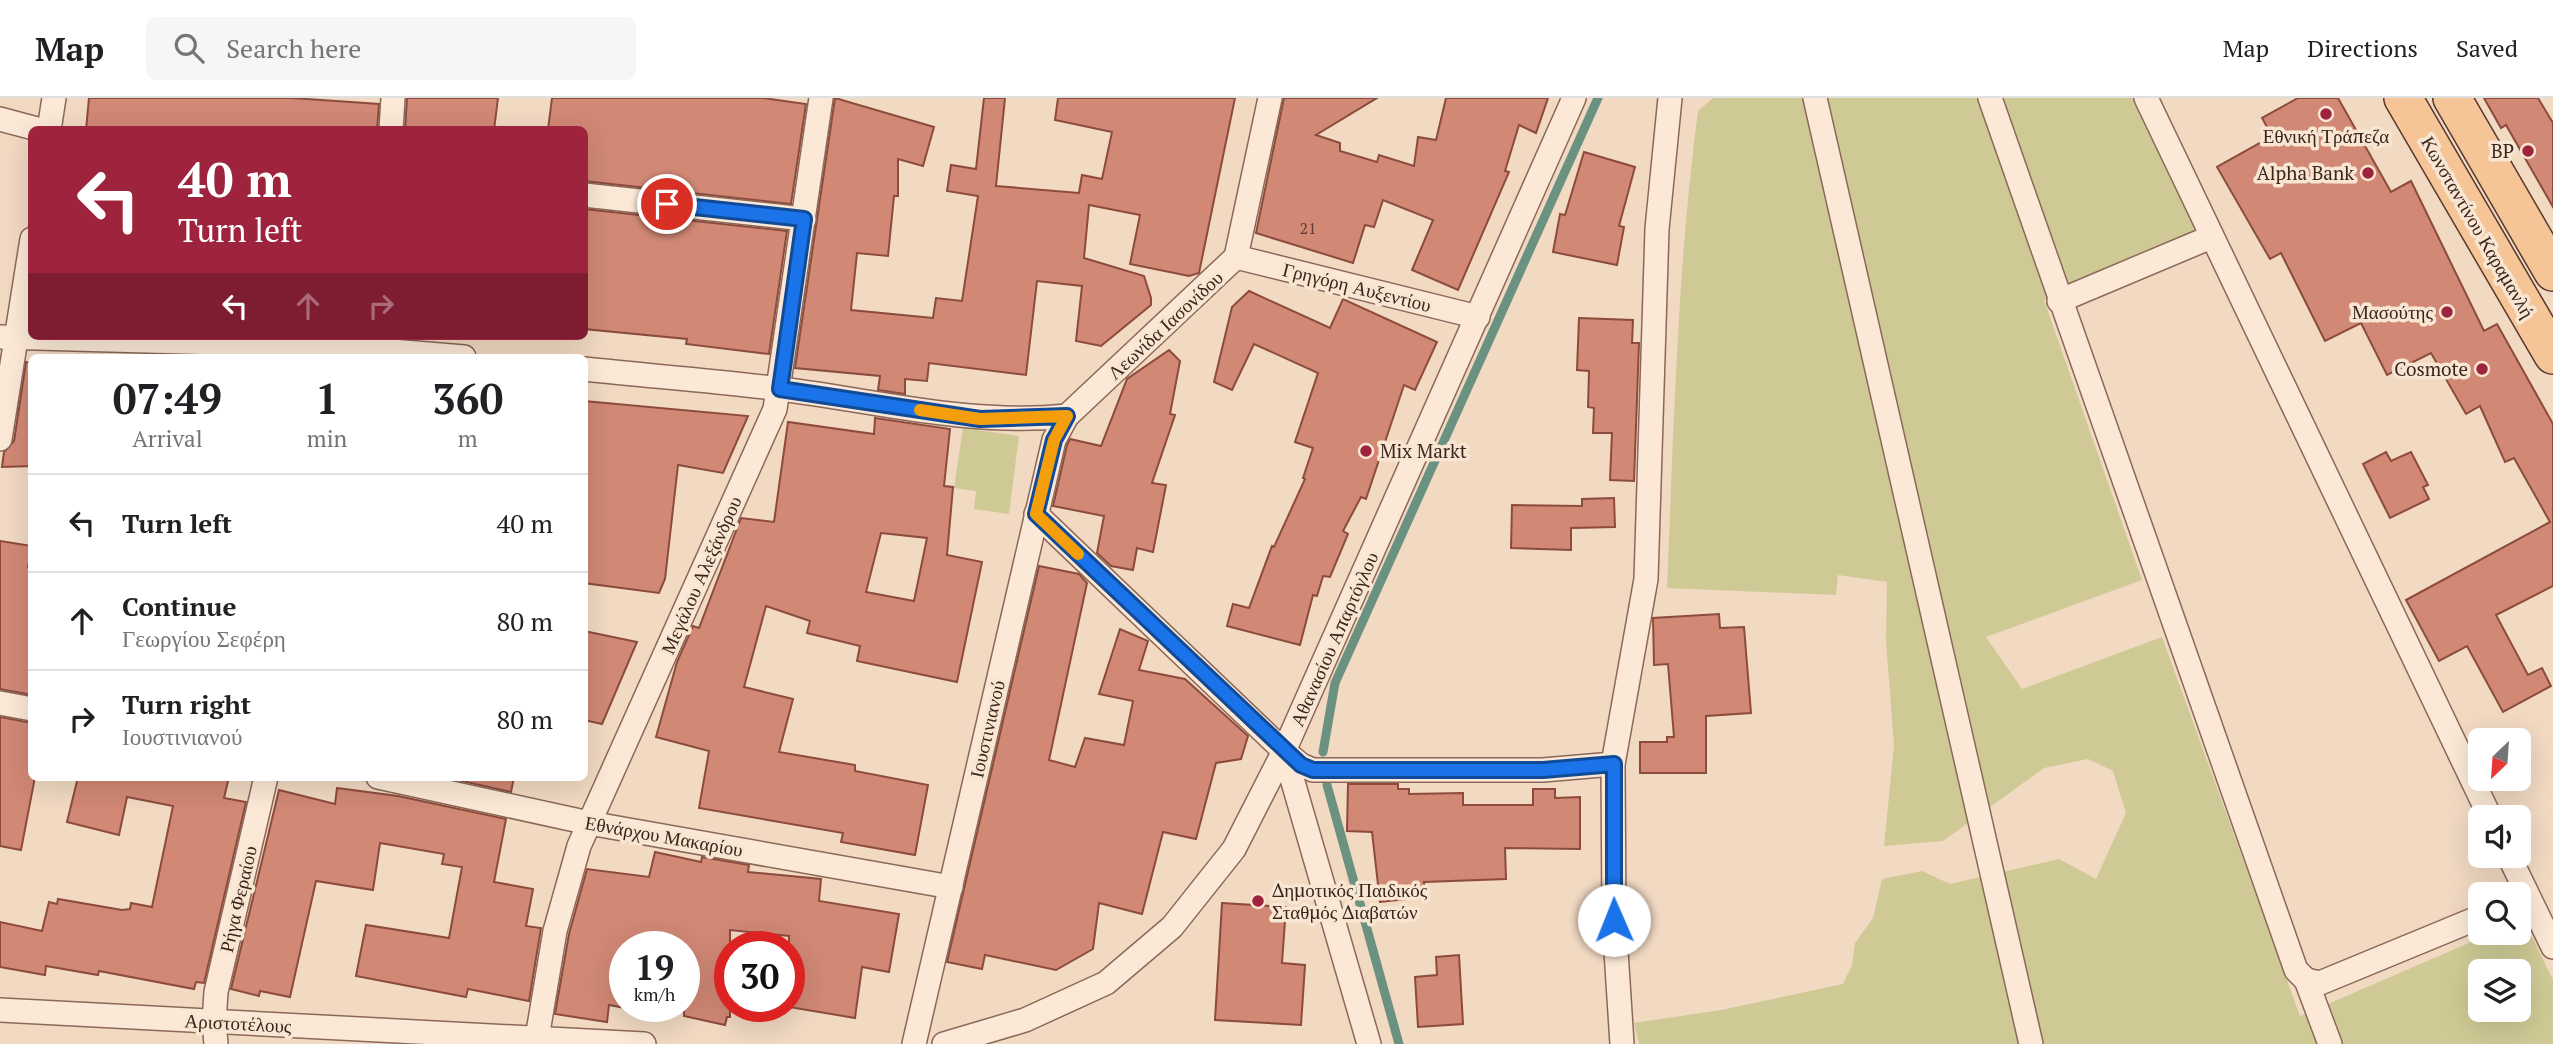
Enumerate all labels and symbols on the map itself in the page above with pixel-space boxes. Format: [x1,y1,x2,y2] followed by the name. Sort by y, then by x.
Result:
[2318,106,2334,122] marker: Εθνική Τράπεζα
[2263,123,2389,148] place label: Εθνική Τράπεζα
[2416,131,2541,322] street label: Κωνσταντίνου Καραμανλή
[2491,138,2514,163] place label: BP
[2520,143,2536,159] marker: BP
[2257,160,2354,185] place label: Alpha Bank
[2360,165,2376,181] marker: Alpha Bank
[637,174,697,234] pin
[1299,217,1317,239] house number: 21
[1280,256,1434,317] street label: Γρηγόρη Αυξεντίου
[1102,265,1228,385] street label: Λεωνίδα Ιασονίδου
[2352,299,2433,324] place label: Μασούτης
[2439,304,2455,320] marker: Μασούτης
[2394,356,2468,381] place label: Cosmote
[2474,361,2490,377] marker: Cosmote
[1380,438,1467,463] place label: Mix Markt
[1358,443,1374,459] marker: Mix Markt
[654,492,747,658] street label: Μεγάλου Αλεξάνδρου
[1284,548,1383,730] street label: Αθανασίου Απαρτόγλου
[963,678,1010,780] street label: Ιουστινιανού
[2468,728,2530,791] north arrow
[583,809,745,862] street label: Εθνάρχου Μακαρίου
[213,843,262,955] street label: Ρήγα Φεραίου
[1272,877,1428,924] place label: Δημοτικός Παιδικός Σταθμός Διαβατών
[1577,883,1651,957] position arrow
[1250,893,1266,909] marker: Δημοτικός Παιδικός Σταθμός Διαβατών
[714,931,805,1022] speed limit sign: 30
[184,1007,293,1038] street label: Αριστοτέλους

